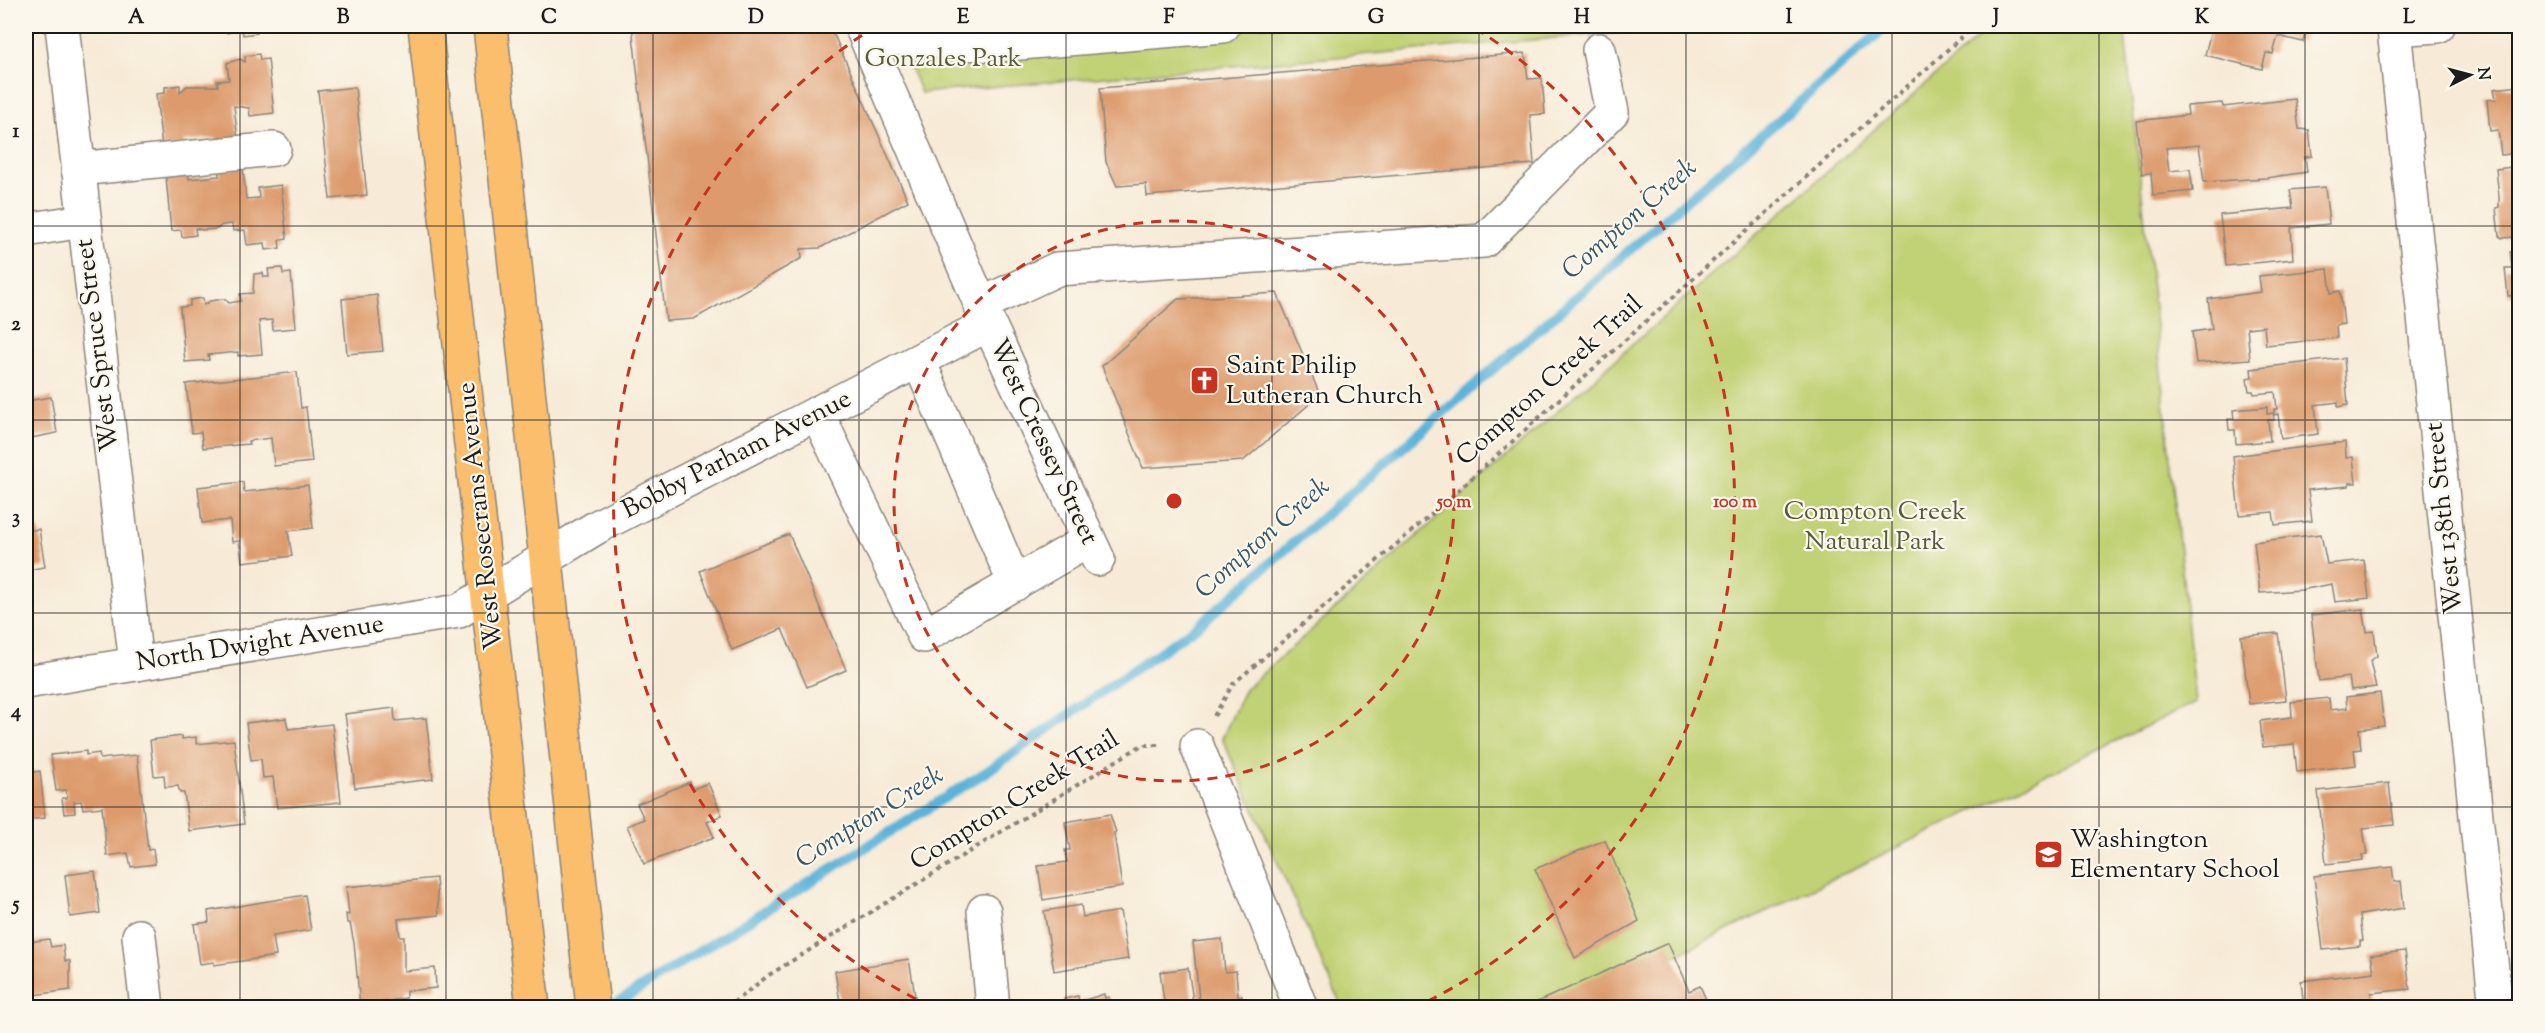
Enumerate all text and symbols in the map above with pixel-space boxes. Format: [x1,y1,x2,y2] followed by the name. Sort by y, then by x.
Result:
[128,4,145,33] text: A
[337,4,350,33] text: B
[541,4,557,33] text: C
[748,4,764,33] text: D
[957,4,970,33] text: E
[1163,4,1175,33] text: F
[1368,4,1385,33] text: G
[1574,4,1590,33] text: H
[1786,4,1793,33] text: I
[1991,4,1999,33] text: J
[2195,4,2210,33] text: K
[2403,4,2416,33] text: L
[864,41,1022,78] park label: Gonzales Park
[2440,45,2500,105] north arrow
[2470,66,2495,81] text: N
[13,118,20,147] text: 1
[1554,150,1706,290] water label: Compton Creek
[67,236,129,454] street label: West Spruce Street
[1448,287,1652,475] street label: Compton Creek Trail
[11,311,21,340] text: 2
[979,333,1107,551] street label: West Cressey Street
[1226,348,1423,415] place label: Saint Philip Lutheran Church
[1189,365,1221,397] church icon: Saint Philip Lutheran Church
[449,380,513,652] street label: West Rosecrans Avenue
[616,381,858,529] street label: Bobby Parham Avenue
[2417,420,2473,616] street label: West 138th Street
[1187,469,1339,609] water label: Compton Creek
[1435,490,1471,516] text: 50 m
[1713,490,1757,516] text: 100 m
[1164,491,1184,511] centre of rings
[1784,494,1966,561] park label: Compton Creek Natural Park
[12,504,20,533] text: 3
[133,606,387,682] street label: North Dwight Avenue
[10,698,21,727] text: 4
[903,722,1127,880] street label: Compton Creek Trail
[788,757,952,879] water label: Compton Creek
[2070,822,2280,889] place label: Washington Elementary School
[2033,839,2065,871] school or university icon: Washington Elementary School
[11,891,20,920] text: 5

